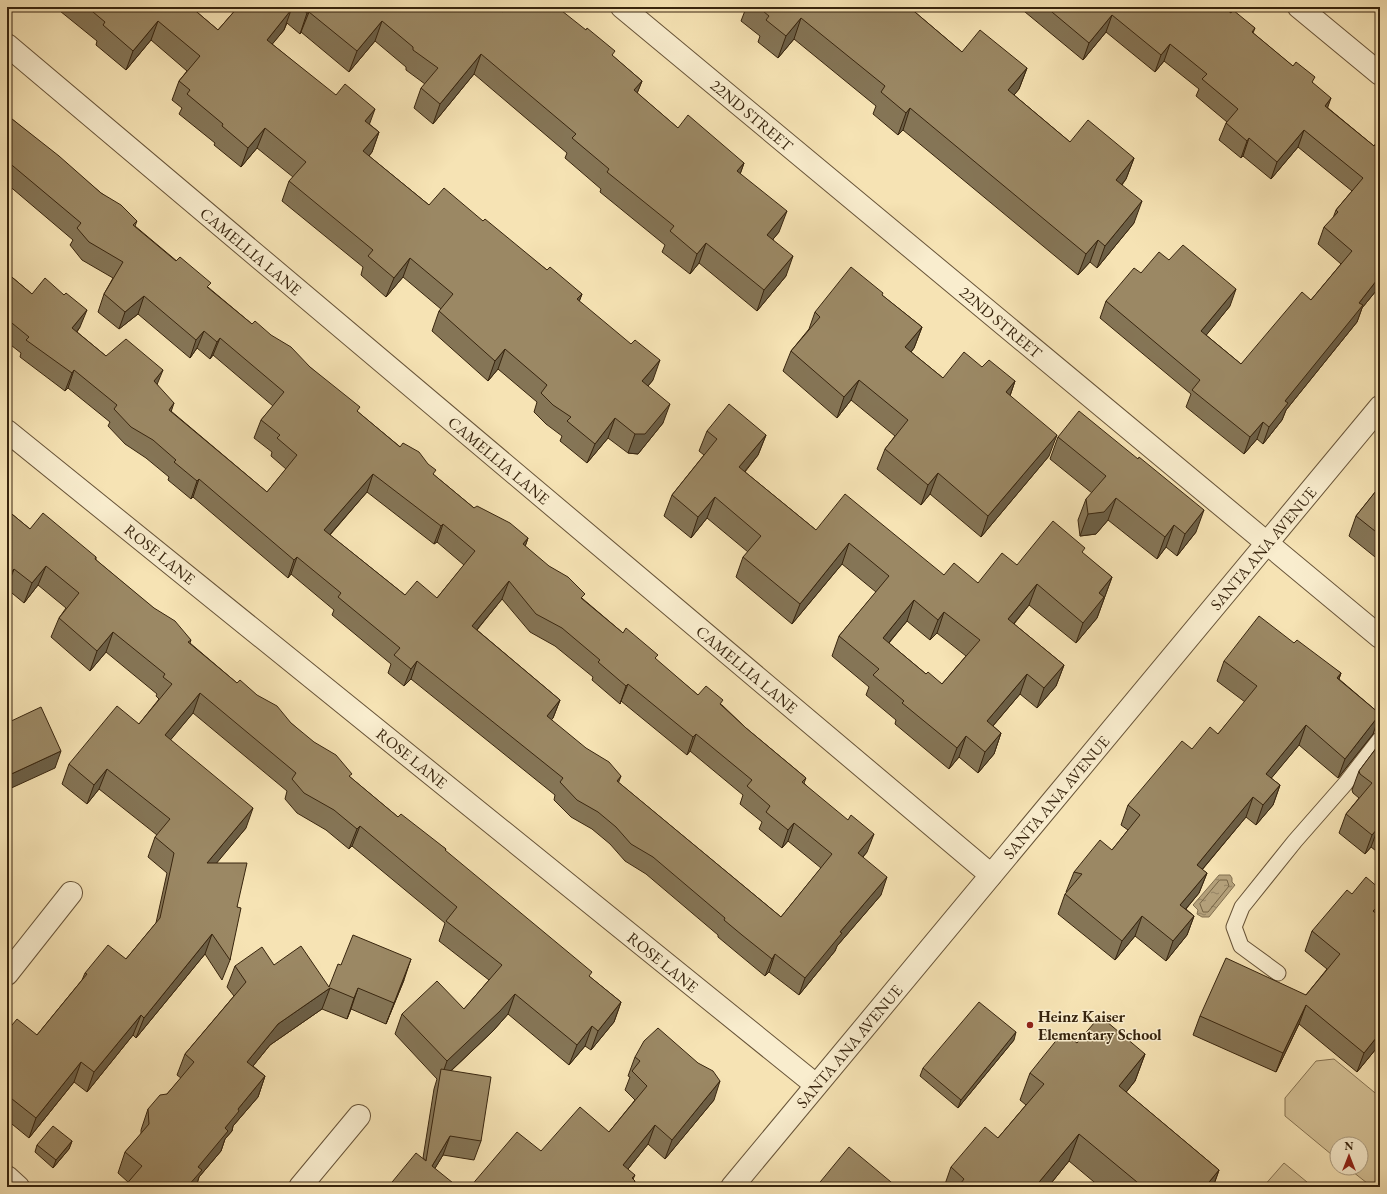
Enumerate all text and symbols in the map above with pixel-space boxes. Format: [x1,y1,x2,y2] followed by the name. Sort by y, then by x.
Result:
[706,75,798,156] street label: 22ND STREET
[196,203,306,300] street label: CAMELLIA LANE
[955,282,1047,363] street label: 22ND STREET
[444,412,554,509] street label: CAMELLIA LANE
[1206,482,1321,614] street label: SANTA ANA AVENUE
[120,519,199,589] street label: ROSE LANE
[692,621,802,718] street label: CAMELLIA LANE
[372,723,451,793] street label: ROSE LANE
[999,731,1114,863] street label: SANTA ANA AVENUE
[623,927,702,997] street label: ROSE LANE
[792,980,907,1112] street label: SANTA ANA AVENUE
[1038,1006,1162,1045] place label: Heinz Kaiser Elementary School
[1025,1020,1035,1030] marker: Heinz Kaiser Elementary School
[1329,1136,1369,1176] north arrow
[1345,1139,1354,1153] text: N

